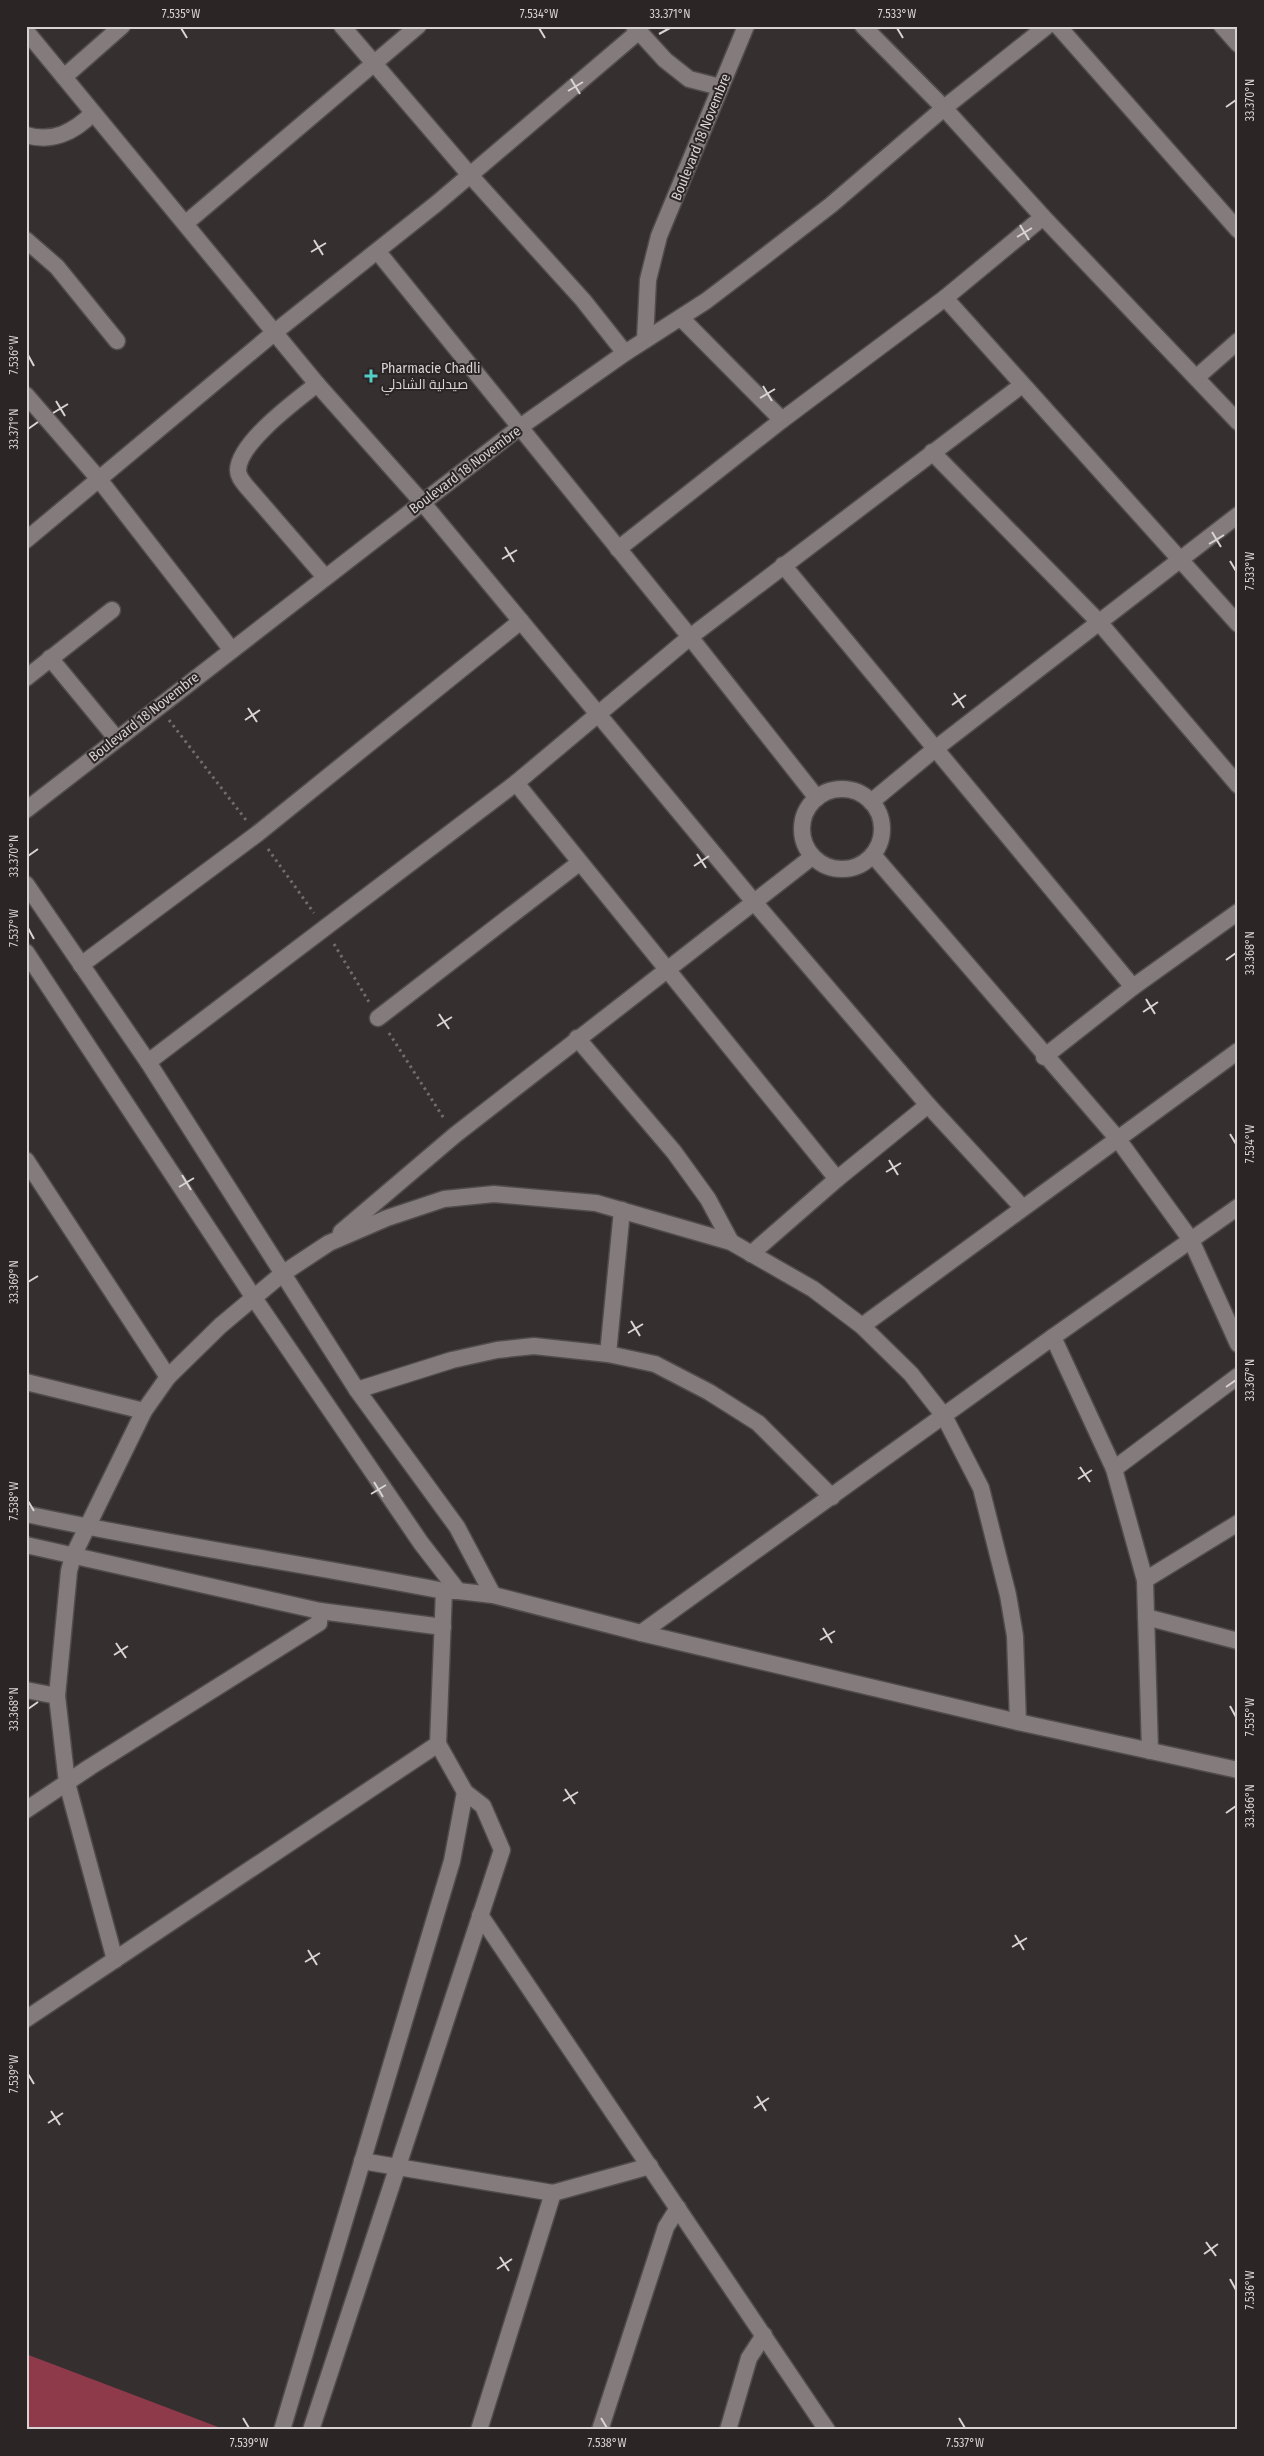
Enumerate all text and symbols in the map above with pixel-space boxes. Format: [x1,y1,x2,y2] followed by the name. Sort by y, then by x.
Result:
[162,7,200,21] text: 7.535°W
[520,7,558,21] text: 7.534°W
[649,7,691,21] text: 33.371°N
[878,7,916,21] text: 7.533°W
[668,71,734,203] street label: Boulevard 18 Novembre
[1243,79,1257,121] text: 33.370°N
[7,336,21,374] text: 7.536°W
[381,360,480,396] place label: Pharmacie Chadli صيدلية الشادلي
[365,370,377,382] marker: Pharmacie Chadli صيدلية الشادلي
[7,408,21,450] text: 33.371°N
[406,422,524,518] street label: Boulevard 18 Novembre
[1243,552,1257,590] text: 7.533°W
[85,669,203,765] street label: Boulevard 18 Novembre
[7,835,21,877] text: 33.370°N
[7,909,21,947] text: 7.537°W
[1243,931,1257,975] text: 33.368°N
[1243,1125,1257,1163] text: 7.534°W
[7,1260,21,1304] text: 33.369°N
[1243,1359,1257,1401] text: 33.367°N
[7,1482,21,1520] text: 7.538°W
[7,1687,21,1731] text: 33.368°N
[1243,1698,1257,1736] text: 7.535°W
[1243,1784,1257,1828] text: 33.366°N
[7,2055,21,2093] text: 7.539°W
[1243,2271,1257,2309] text: 7.536°W
[230,2436,268,2450] text: 7.539°W
[588,2436,626,2450] text: 7.538°W
[946,2436,984,2450] text: 7.537°W

